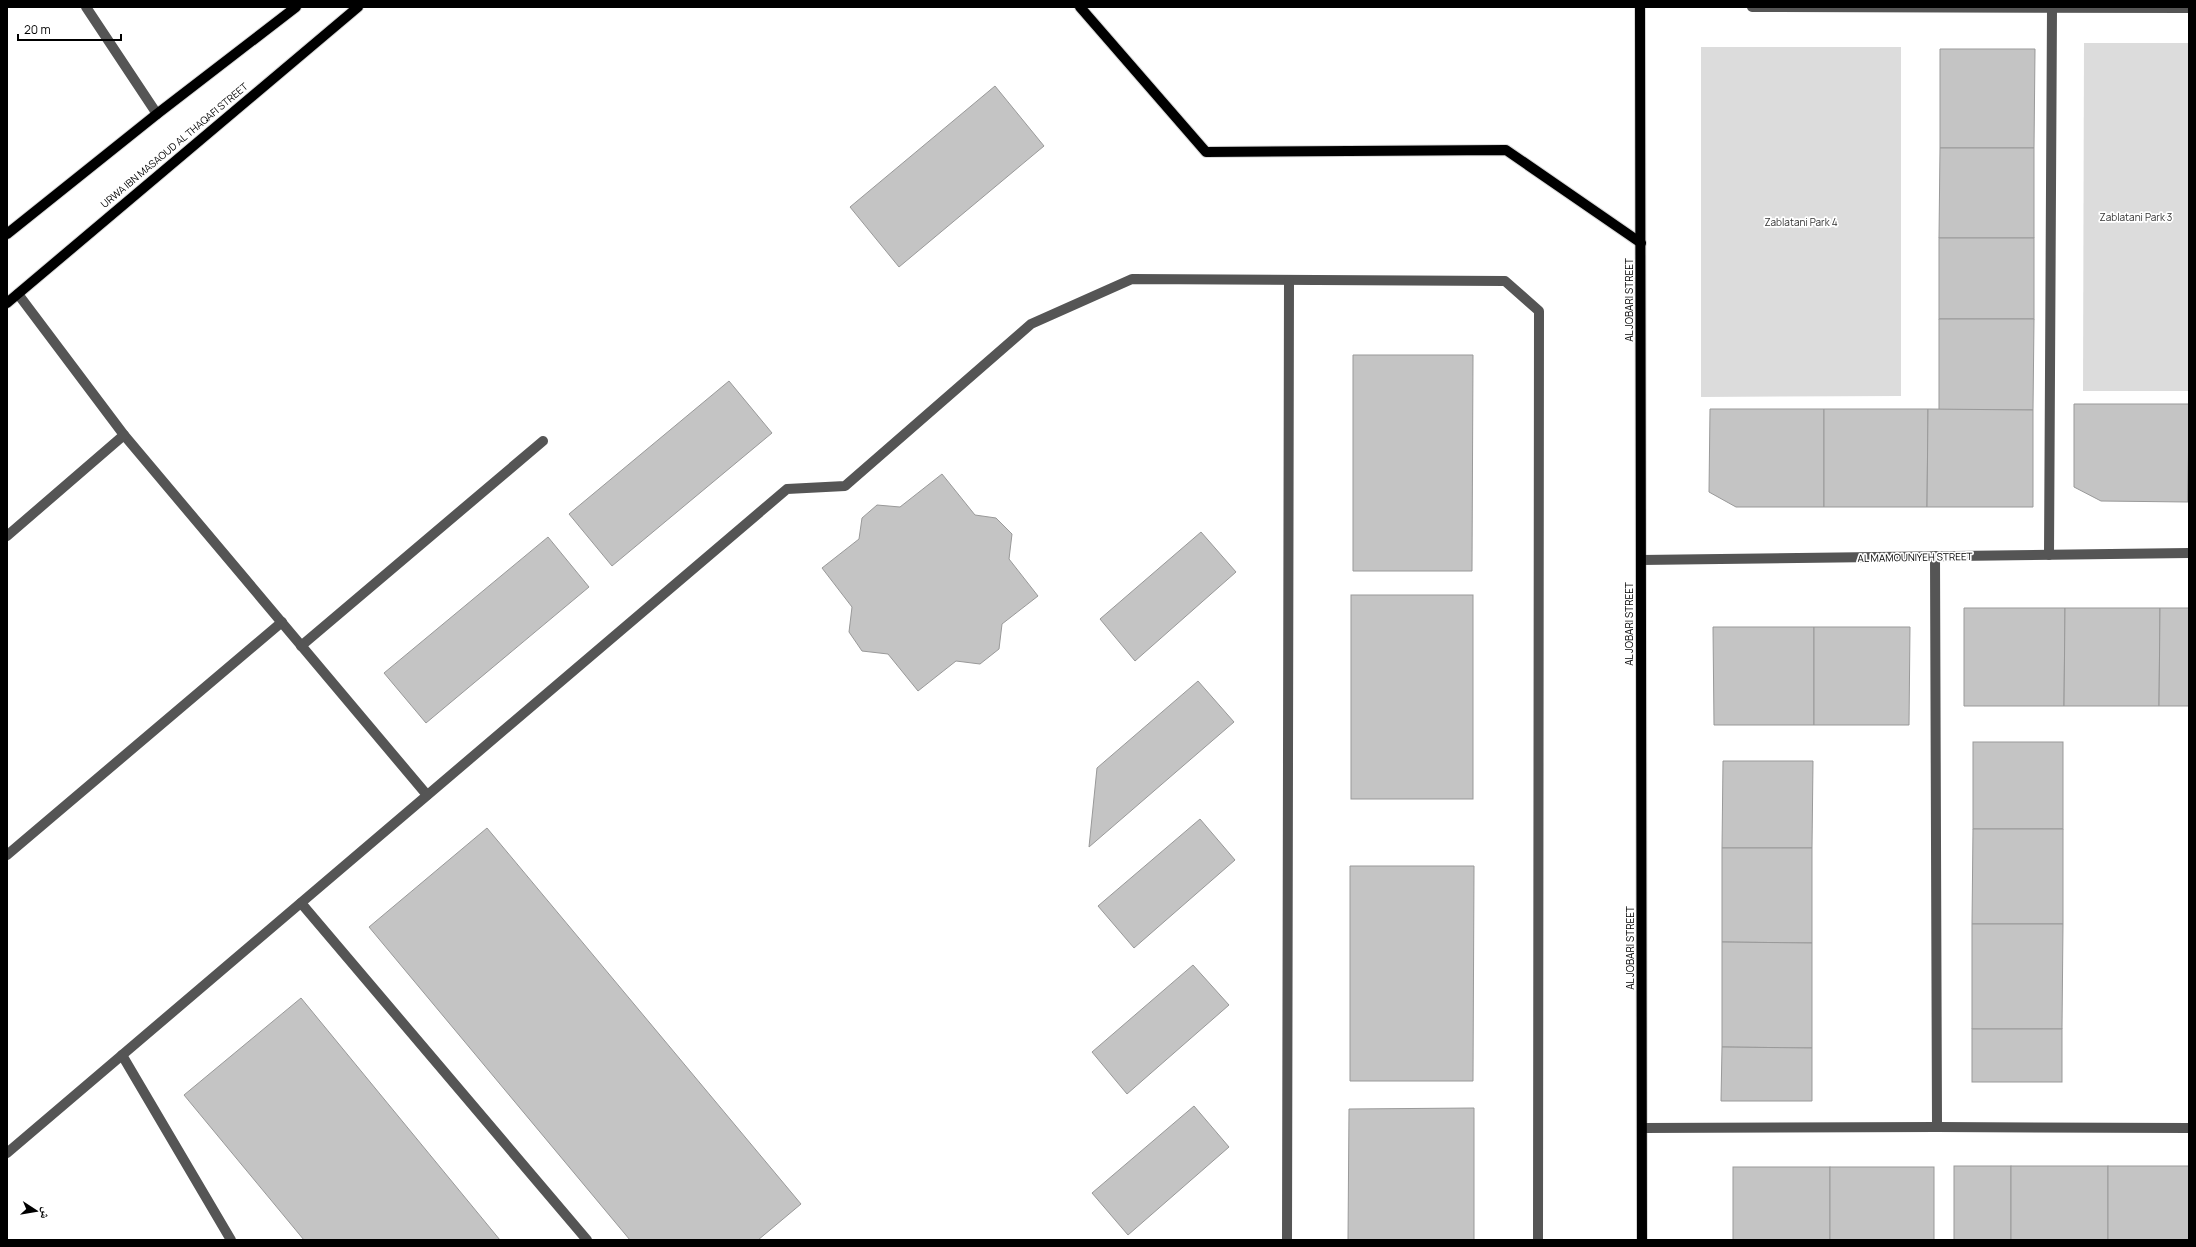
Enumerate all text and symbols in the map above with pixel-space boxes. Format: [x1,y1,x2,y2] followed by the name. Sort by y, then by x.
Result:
[18,16,121,42] scale bar
[24,21,51,38] text: 20 m
[98,79,250,211] street label: URWA IBN MASAOUD AL THAQAFI STREET
[2100,210,2172,224] park label: Zablatani Park 3
[1764,215,1838,229] park label: Zablatani Park 4
[1622,258,1636,342] street label: AL JOBARI STREET
[1857,549,1973,565] street label: AL MAMOUNIYEH STREET
[1622,582,1636,666] street label: AL JOBARI STREET
[1623,906,1637,990] street label: AL JOBARI STREET
[16,1191,56,1231] north arrow
[37,1206,55,1221] text: ش

